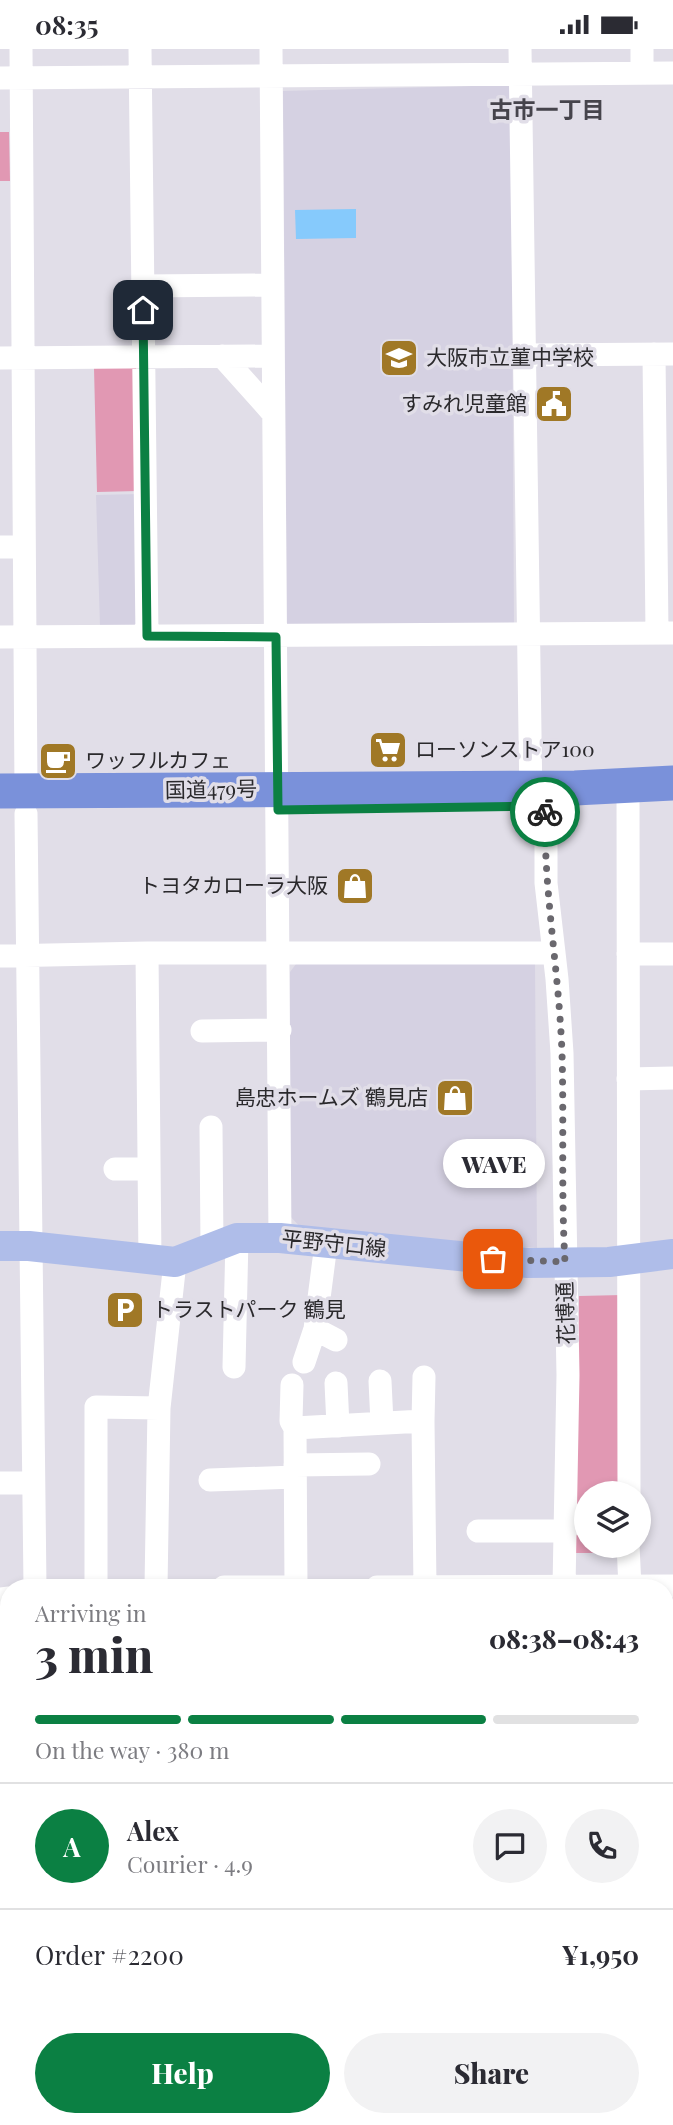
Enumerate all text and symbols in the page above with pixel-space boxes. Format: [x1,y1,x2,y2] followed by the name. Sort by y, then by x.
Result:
[35,7,99,42] text: 08:35
[490,93,605,124] district label: 古市一丁目
[113,280,173,340] pin
[124,291,162,329] icon: home
[378,337,420,379] school or university icon: 大阪市立菫中学校
[426,342,594,370] place label: 大阪市立菫中学校
[533,383,575,425] public building icon: すみれ児童館
[401,388,527,416] place label: すみれ児童館
[367,729,409,771] supermarket icon: ローソンストア100
[415,734,595,762] place label: ローソンストア100
[37,740,79,782] cafe icon: ワッフルカフェ
[85,745,231,773] place label: ワッフルカフェ
[165,773,257,803] street label: 国道479号
[510,777,580,847] courier
[526,793,564,831] icon: bike
[334,865,376,907] shop icon: トヨタカローラ大阪
[139,870,328,898] place label: トヨタカローラ大阪
[434,1077,476,1119] shop icon: 島忠ホームズ 鶴見店
[234,1082,428,1110] place label: 島忠ホームズ 鶴見店
[442,1140,544,1189] callout: WAVE
[461,1148,527,1179] text: WAVE
[281,1223,388,1261] street label: 平野守口線
[463,1229,523,1289] pin
[474,1240,512,1278] icon: bag
[549,1281,579,1345] street label: 花博通
[104,1289,146,1331] parking icon: トラストパーク 鶴見
[152,1294,346,1322] place label: トラストパーク 鶴見
[574,1481,651,1558] map controls
[574,1481,651,1558] button: layers
[35,1597,147,1628] text: Arriving in
[489,1621,639,1656] text: 08:38–08:43
[35,1623,153,1685] text: 3 min
[35,1734,229,1765] text: On the way · 380 m
[473,1809,547,1883] button: chat
[565,1809,639,1883] button: phone
[127,1813,179,1848] text: Alex
[63,1829,81,1864] text: A
[127,1848,253,1879] text: Courier · 4.9
[35,1937,184,1972] text: Order #2200
[561,1937,639,1972] text: ¥1,950
[35,2033,330,2113] button: Help
[344,2033,639,2113] button: Share

